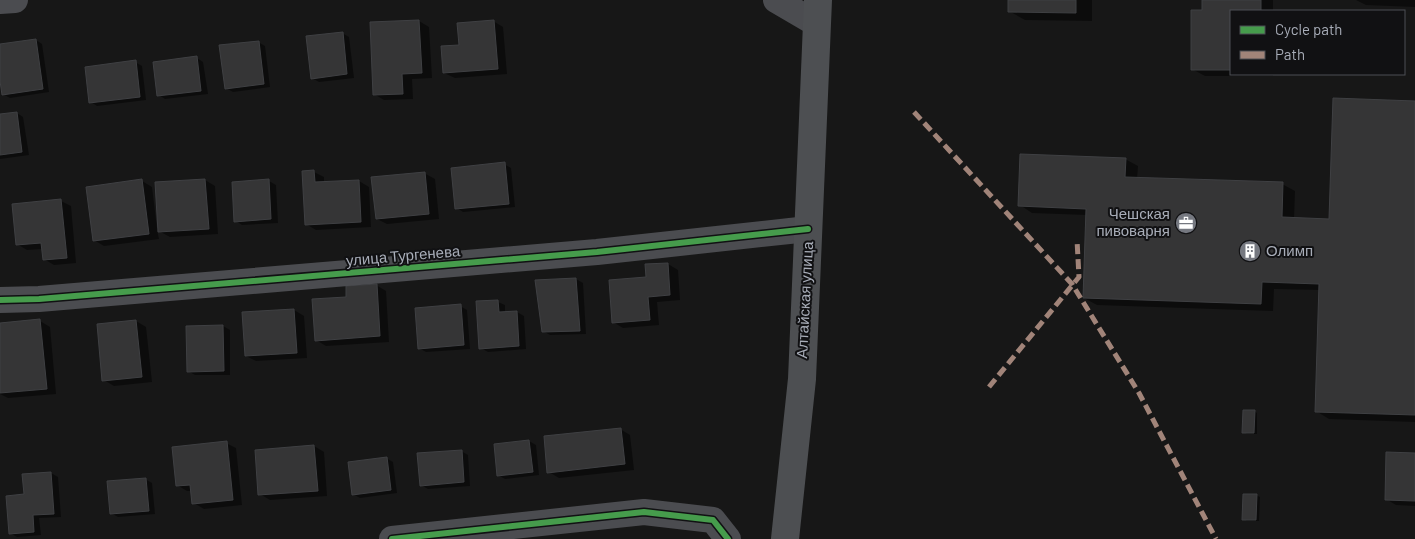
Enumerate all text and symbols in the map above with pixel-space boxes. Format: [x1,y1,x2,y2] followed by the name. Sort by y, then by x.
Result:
[1230,10,1405,75] legend
[1275,20,1342,38] text: Cycle path
[1275,45,1305,63] text: Path
[1096,204,1170,239] place label: Чешская пивоварня
[1174,211,1198,235] office icon: Чешская пивоварня
[1238,239,1262,263] building icon: Олимп
[792,240,816,359] street label: Алтайская улица
[345,241,461,269] street label: улица Тургенева
[1266,241,1313,259] place label: Олимп

